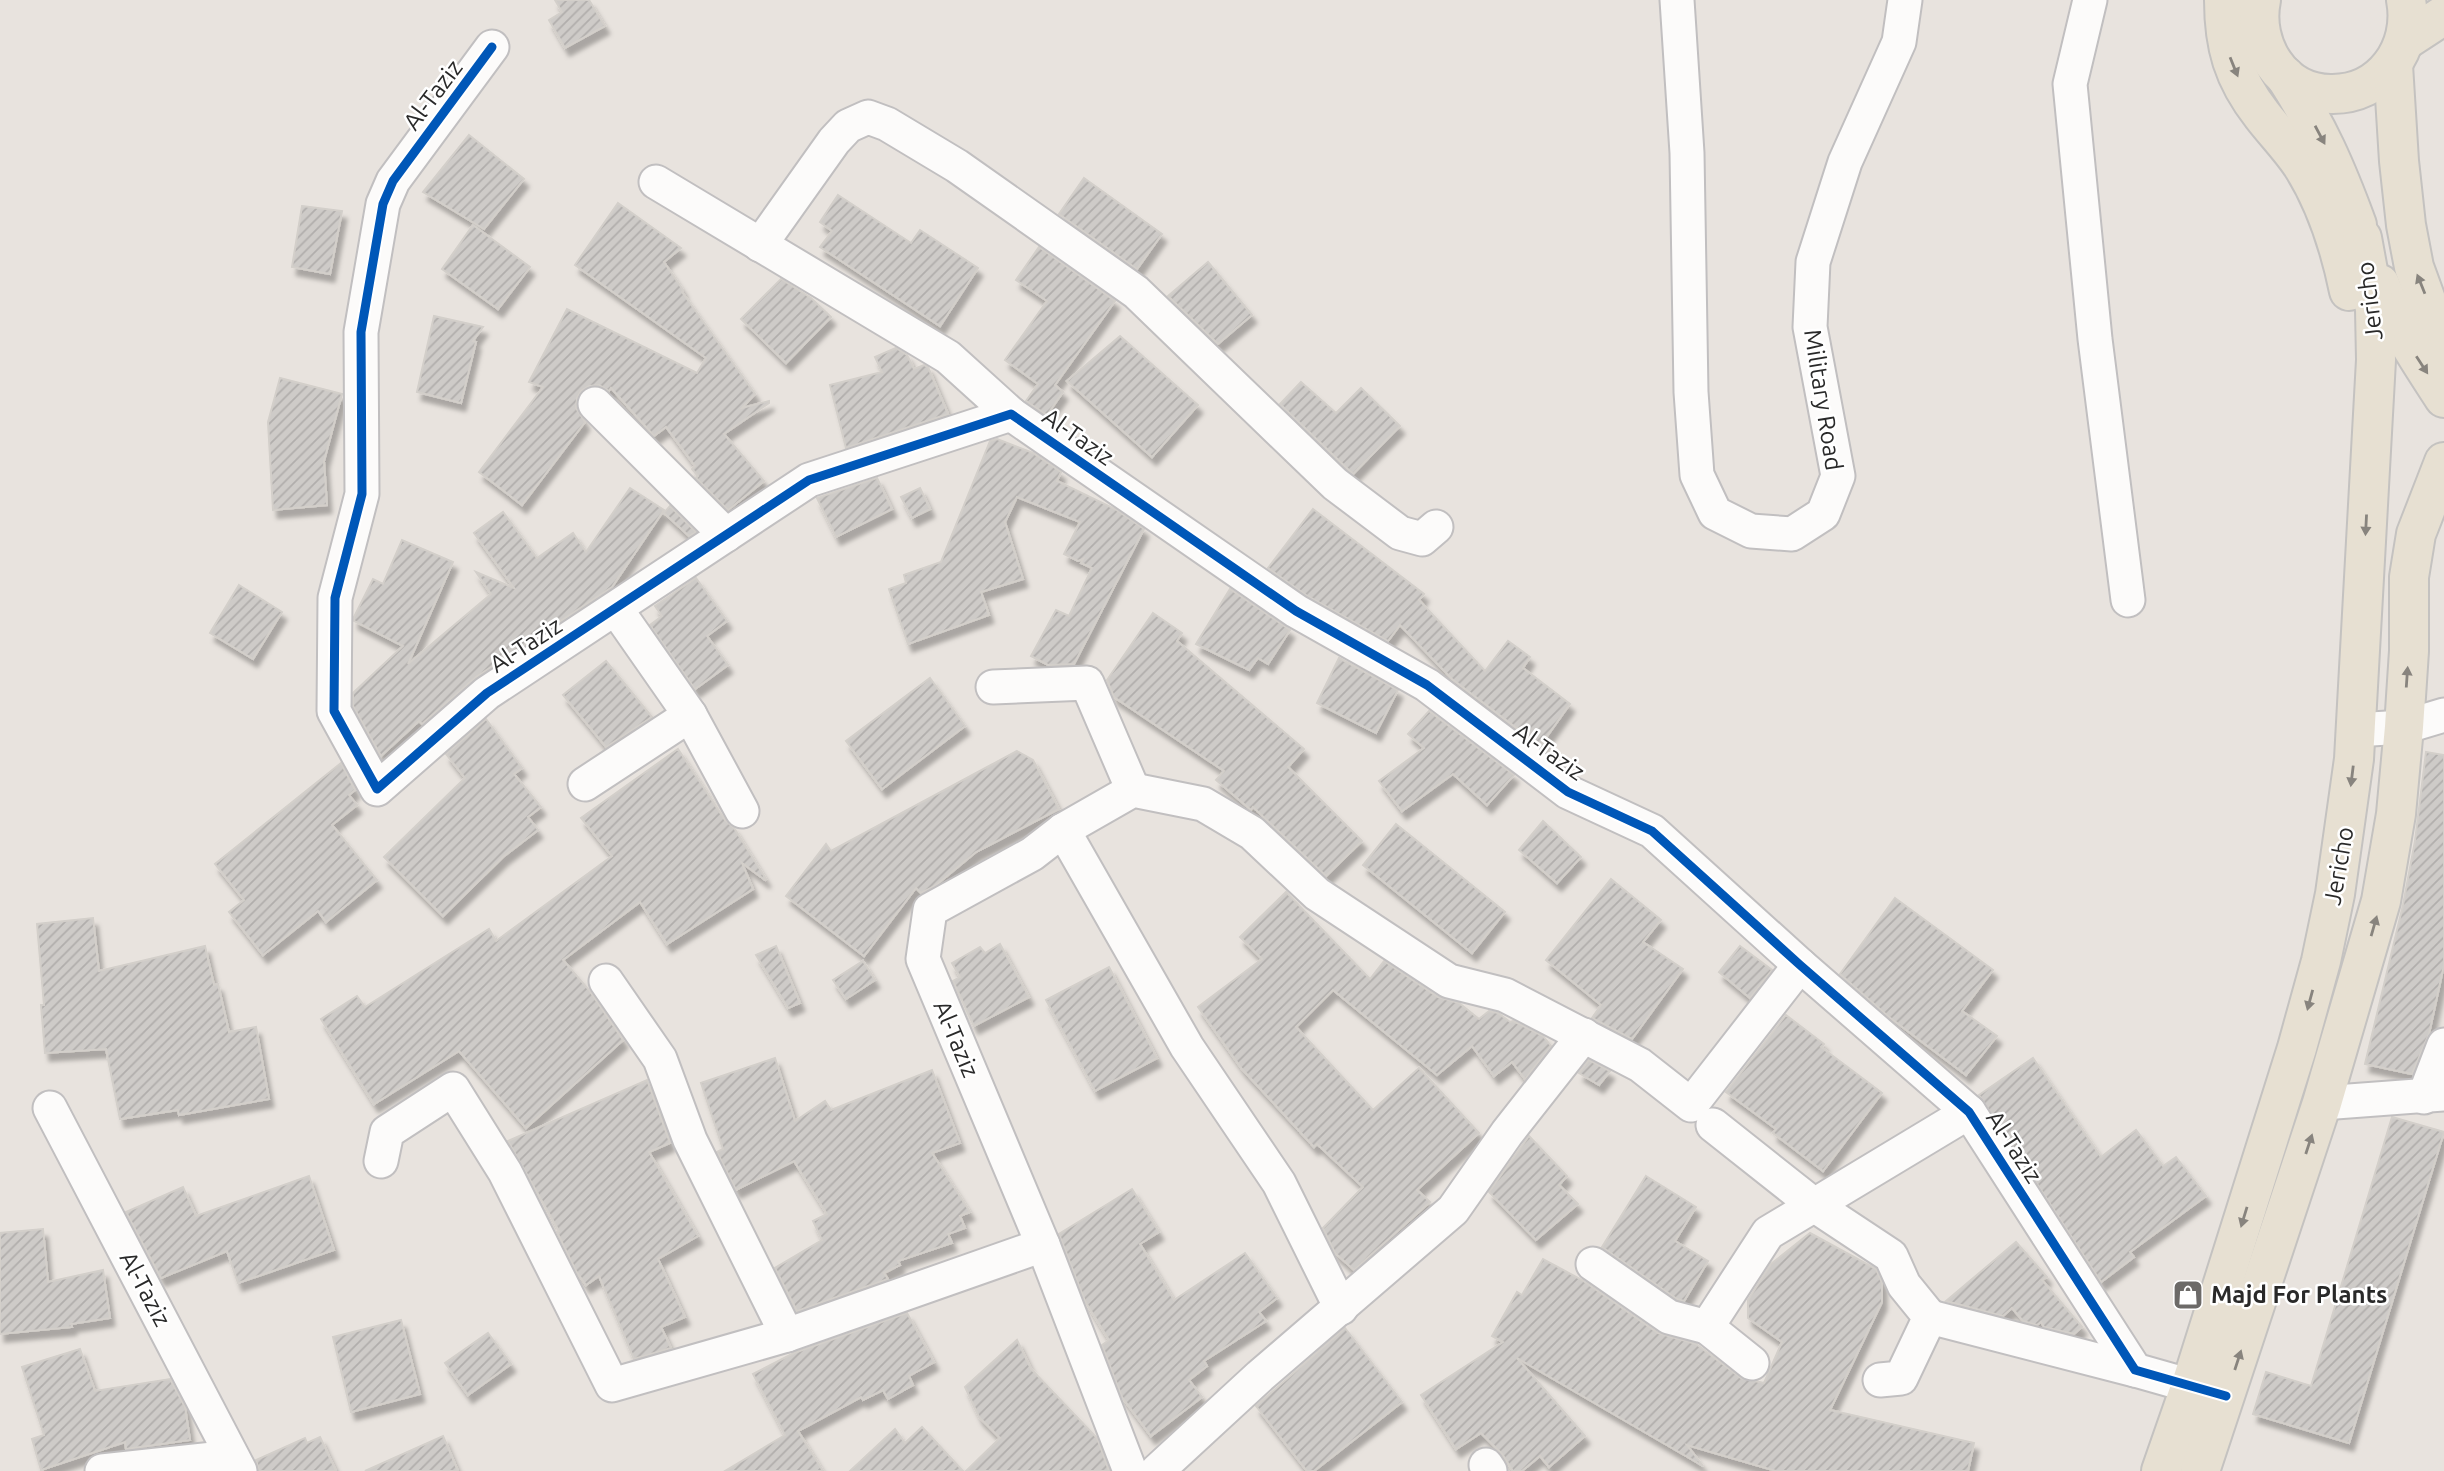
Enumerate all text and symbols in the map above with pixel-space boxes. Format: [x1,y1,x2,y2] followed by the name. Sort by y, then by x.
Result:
[398,54,468,135] street label: Al-Taziz
[2228,57,2239,78] one-way arrow
[2314,125,2326,144] one-way arrow
[2351,260,2388,342] street label: Jericho
[2416,274,2427,295] one-way arrow
[1799,327,1848,472] street label: Military Road
[2416,356,2429,375] one-way arrow
[1038,402,1119,471] street label: Al-Taziz
[2361,514,2372,536] one-way arrow
[485,611,567,678] street label: Al-Taziz
[2402,665,2413,687] one-way arrow
[1509,717,1590,786] street label: Al-Taziz
[2346,766,2357,788] one-way arrow
[2318,825,2359,907] street label: Jericho
[2369,915,2379,936] one-way arrow
[2304,989,2315,1011] one-way arrow
[928,996,985,1081] street label: Al-Taziz
[1981,1106,2048,1188] street label: Al-Taziz
[2304,1133,2315,1154] one-way arrow
[2238,1207,2248,1228] one-way arrow
[115,1247,176,1331] street label: Al-Taziz
[2171,1278,2205,1312] shop icon: Majd For Plants
[2211,1281,2387,1308] place label: Majd For Plants
[2233,1349,2243,1370] one-way arrow

